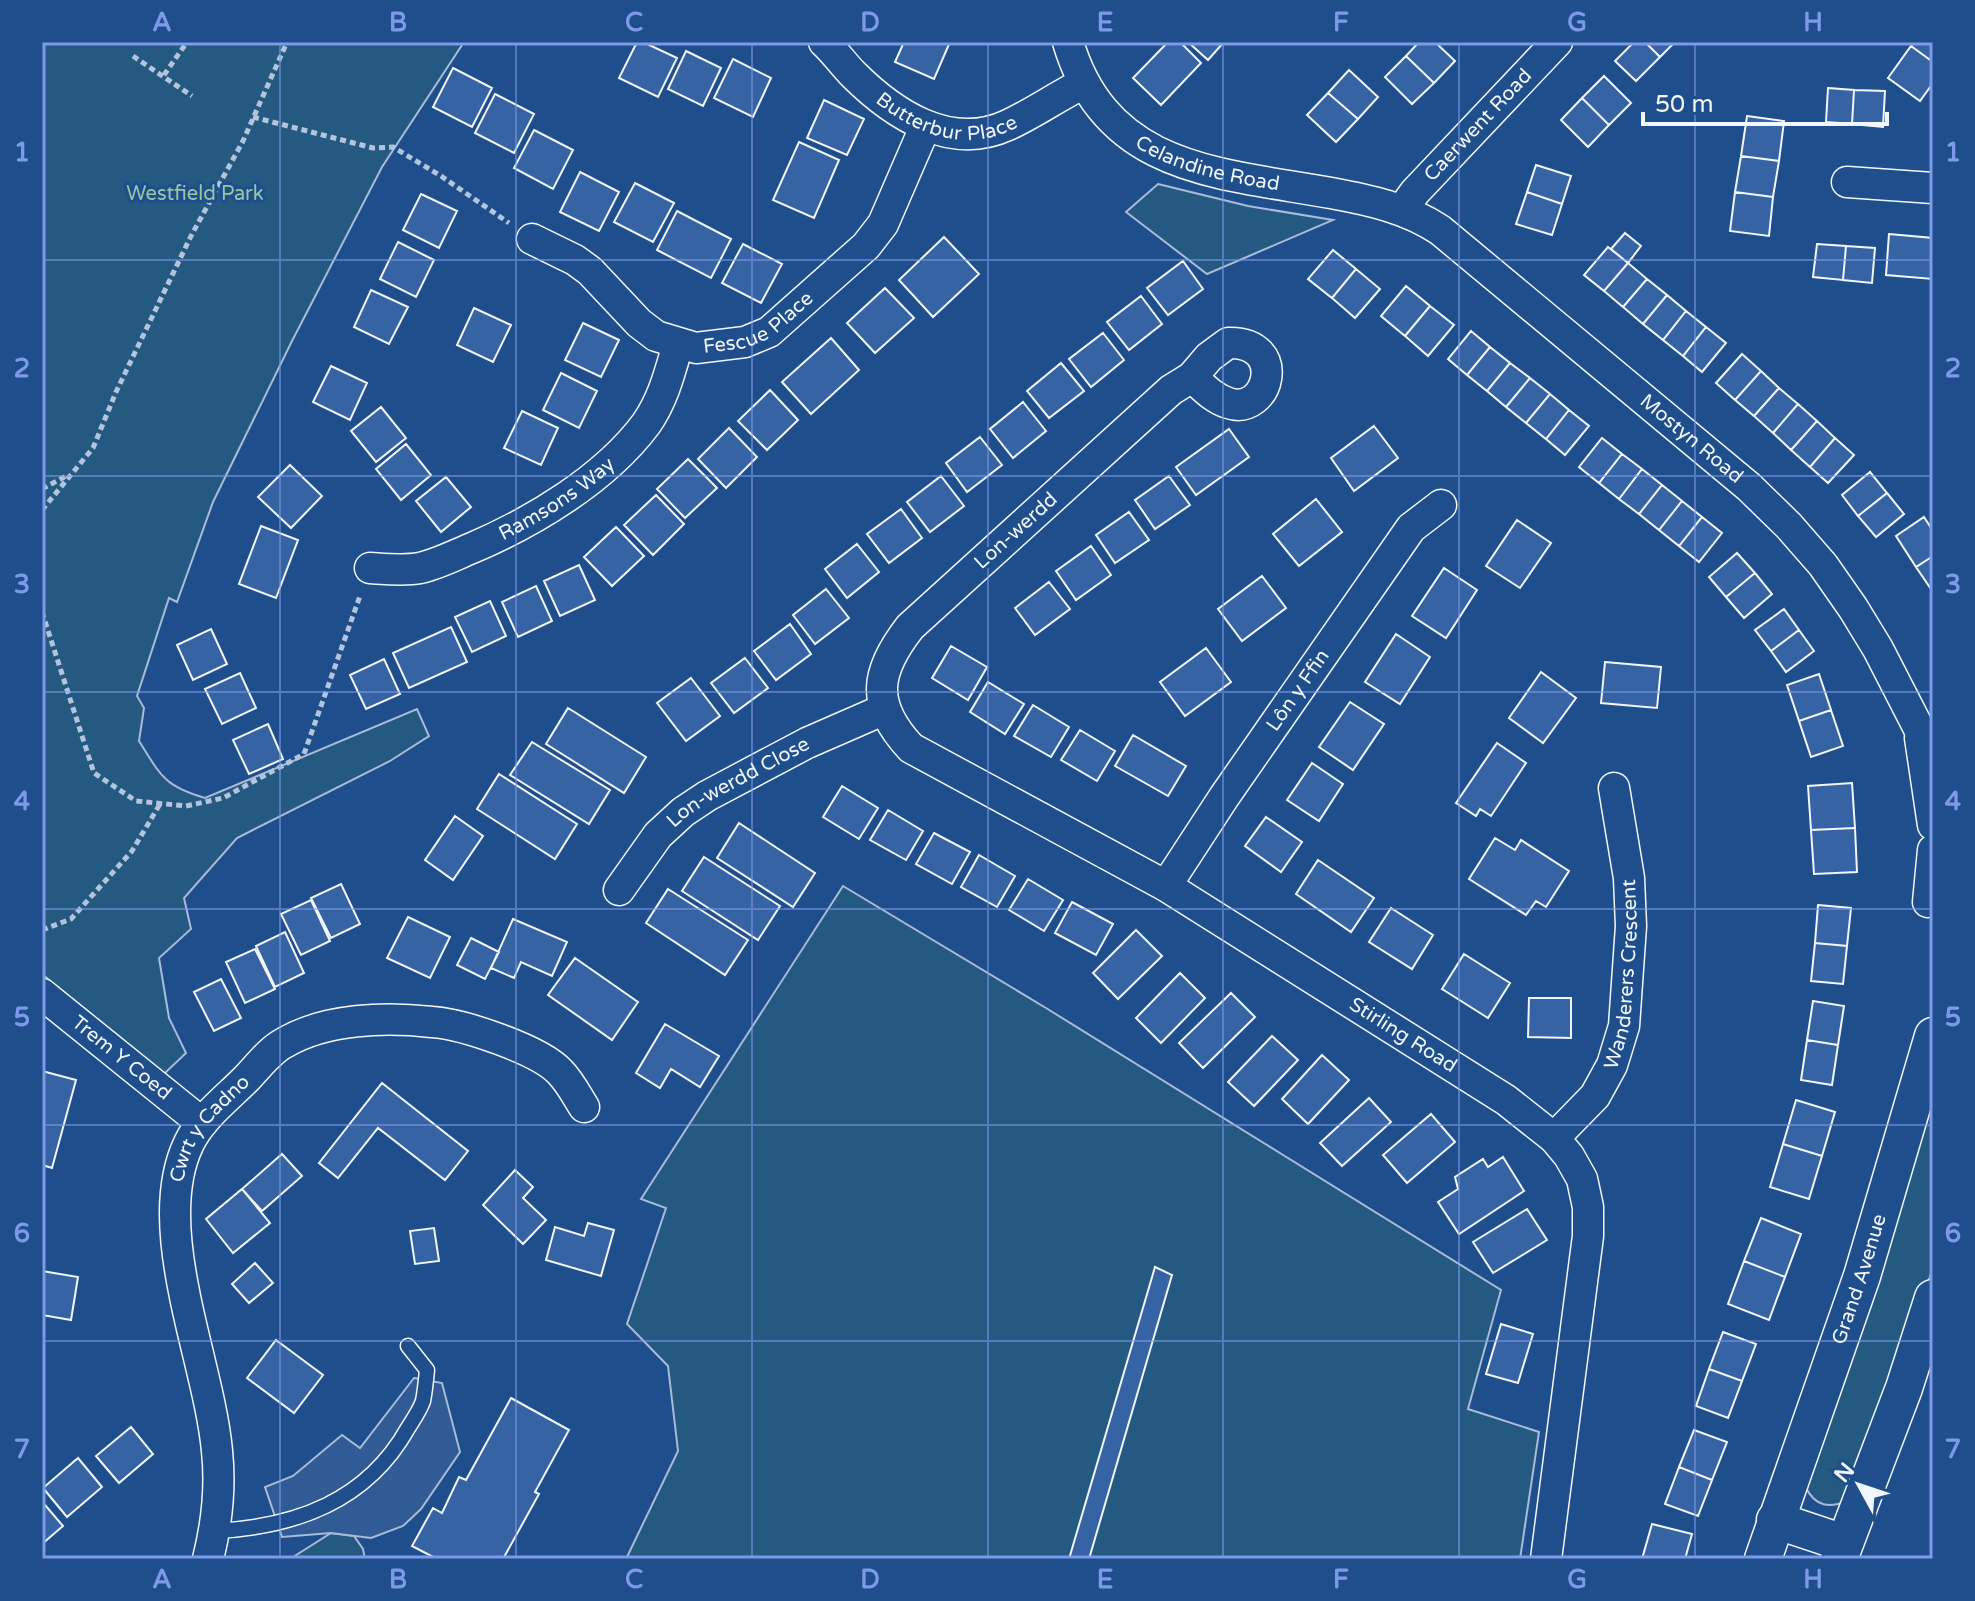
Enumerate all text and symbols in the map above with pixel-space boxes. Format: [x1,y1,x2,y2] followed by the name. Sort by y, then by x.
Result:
[152,7,172,38] text: A
[389,7,407,38] text: B
[625,7,643,38] text: C
[860,7,880,38] text: D
[1097,7,1113,38] text: E
[1333,7,1349,38] text: F
[1567,7,1587,38] text: G
[1803,7,1823,38] text: H
[1419,64,1537,187] street label: Caerwent Road
[1643,76,1887,126] scale bar
[871,87,1021,146] street label: Butterbur Place
[1655,90,1713,119] text: 50 m
[1131,130,1281,196] street label: Celandine Road
[14,137,30,168] text: 1
[1945,137,1961,168] text: 1
[126,182,264,206] park label: Westfield Park
[702,286,818,359] street label: Fescue Place
[14,353,30,384] text: 2
[1945,353,1961,384] text: 2
[1635,389,1748,489] street label: Mostyn Road
[495,452,620,546] street label: Ramsons Way
[970,487,1062,575] street label: Lon-werdd
[14,569,30,600] text: 3
[1945,569,1961,600] text: 3
[1261,645,1335,736] street label: Lôn y Ffin
[662,732,813,833] street label: Lon-werdd Close
[14,786,30,817] text: 4
[1945,786,1961,817] text: 4
[1599,878,1643,1072] street label: Wanderers Crescent
[1345,992,1461,1078] street label: Stirling Road
[14,1002,30,1033] text: 5
[1945,1002,1961,1033] text: 5
[67,1011,176,1105] street label: Trem Y Coed
[165,1070,255,1184] street label: Cwrt y Cadno
[1827,1211,1892,1348] street label: Grand Avenue
[14,1218,30,1249] text: 6
[1945,1218,1961,1249] text: 6
[14,1434,30,1465] text: 7
[1945,1434,1961,1465] text: 7
[1819,1445,1899,1525] north arrow
[1829,1458,1860,1488] text: N
[152,1564,172,1595] text: A
[389,1564,407,1595] text: B
[625,1564,643,1595] text: C
[860,1564,880,1595] text: D
[1097,1564,1113,1595] text: E
[1333,1564,1349,1595] text: F
[1567,1564,1587,1595] text: G
[1803,1564,1823,1595] text: H

